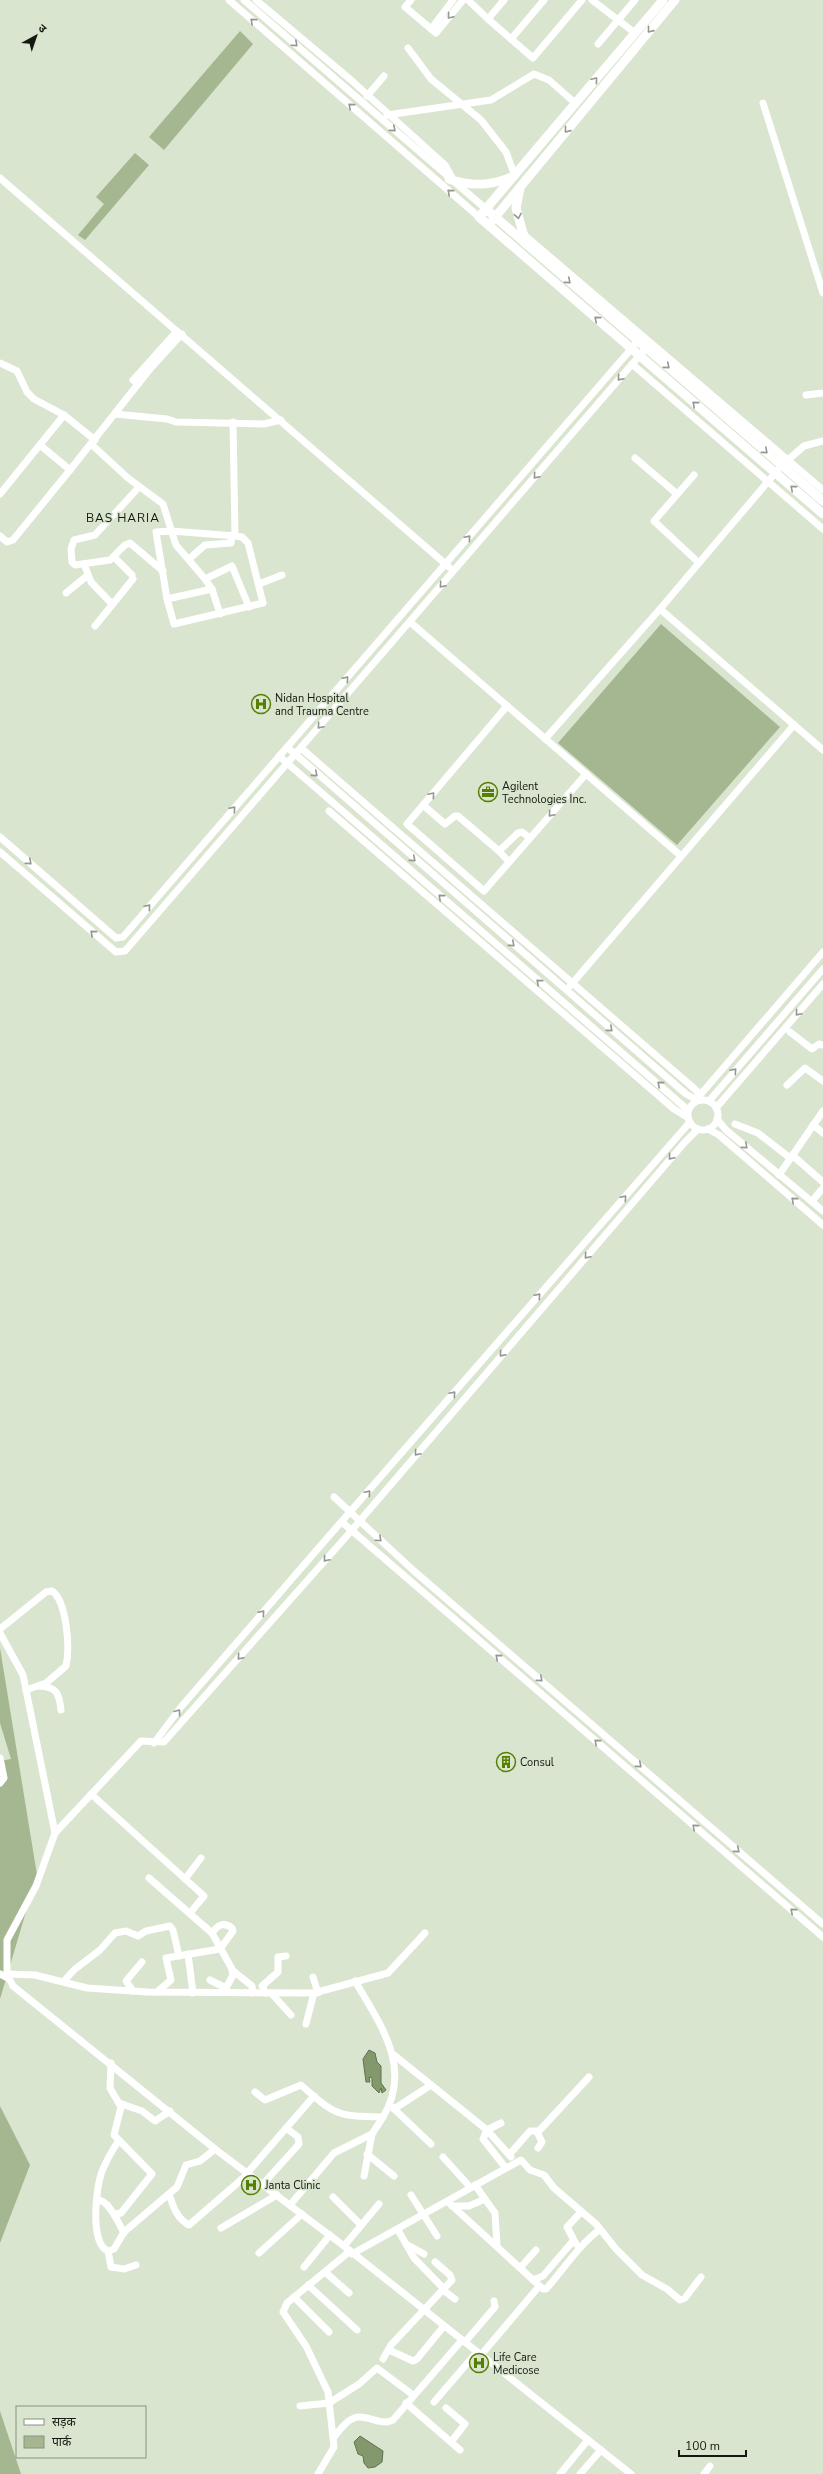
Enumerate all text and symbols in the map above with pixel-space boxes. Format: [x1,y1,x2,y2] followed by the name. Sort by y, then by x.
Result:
[447,12,454,19] one-way arrow
[16,16,56,56] north arrow
[251,19,258,26] one-way arrow
[35,21,50,37] text: उ
[647,26,654,33] one-way arrow
[290,39,297,46] one-way arrow
[590,78,597,85] one-way arrow
[349,104,356,111] one-way arrow
[388,125,395,132] one-way arrow
[565,126,572,133] one-way arrow
[447,189,454,196] one-way arrow
[513,213,521,219] one-way arrow
[563,277,571,284] one-way arrow
[594,316,601,323] one-way arrow
[662,361,669,368] one-way arrow
[618,373,625,380] one-way arrow
[692,401,700,408] one-way arrow
[760,446,768,453] one-way arrow
[533,472,540,479] one-way arrow
[791,486,798,493] one-way arrow
[86,510,160,526] district label: BAS HARIA
[463,536,470,543] one-way arrow
[439,581,446,588] one-way arrow
[341,676,349,684] one-way arrow
[275,691,369,719] place label: Nidan Hospital and Trauma Centre
[250,693,272,715] hospital icon: Nidan Hospital and Trauma Centre
[318,722,325,729] one-way arrow
[310,769,318,776] one-way arrow
[502,779,586,807] place label: Agilent Technologies Inc.
[477,781,499,803] office icon: Agilent Technologies Inc.
[427,792,434,800] one-way arrow
[229,806,236,814] one-way arrow
[548,809,556,817] one-way arrow
[409,854,416,861] one-way arrow
[25,858,32,865] one-way arrow
[438,894,446,901] one-way arrow
[144,905,151,912] one-way arrow
[91,930,98,937] one-way arrow
[507,939,514,946] one-way arrow
[537,979,544,986] one-way arrow
[795,1009,802,1016] one-way arrow
[605,1024,613,1031] one-way arrow
[730,1069,737,1076] one-way arrow
[657,1081,664,1088] one-way arrow
[740,1141,748,1149] one-way arrow
[669,1152,676,1160] one-way arrow
[619,1196,626,1203] one-way arrow
[791,1197,798,1204] one-way arrow
[584,1251,591,1258] one-way arrow
[534,1294,541,1301] one-way arrow
[499,1349,506,1357] one-way arrow
[448,1392,455,1399] one-way arrow
[414,1448,421,1455] one-way arrow
[363,1490,370,1497] one-way arrow
[374,1534,382,1541] one-way arrow
[323,1555,330,1562] one-way arrow
[258,1610,265,1618] one-way arrow
[237,1652,244,1660] one-way arrow
[495,1654,503,1661] one-way arrow
[536,1675,543,1682] one-way arrow
[173,1709,180,1716] one-way arrow
[594,1739,601,1746] one-way arrow
[495,1751,517,1773] building icon: Consul
[520,1755,555,1770] place label: Consul
[634,1760,641,1767] one-way arrow
[692,1824,700,1831] one-way arrow
[732,1845,740,1852] one-way arrow
[791,1909,798,1916] one-way arrow
[240,2174,262,2196] hospital icon: Janta Clinic
[264,2178,320,2193] place label: Janta Clinic
[493,2350,540,2378] place label: Life Care Medicose
[468,2352,490,2374] hospital icon: Life Care Medicose
[16,2406,146,2458] legend
[52,2414,77,2430] text: सड़क
[679,2432,746,2458] scale bar
[52,2434,72,2450] text: पार्क
[685,2438,720,2454] text: 100 m

